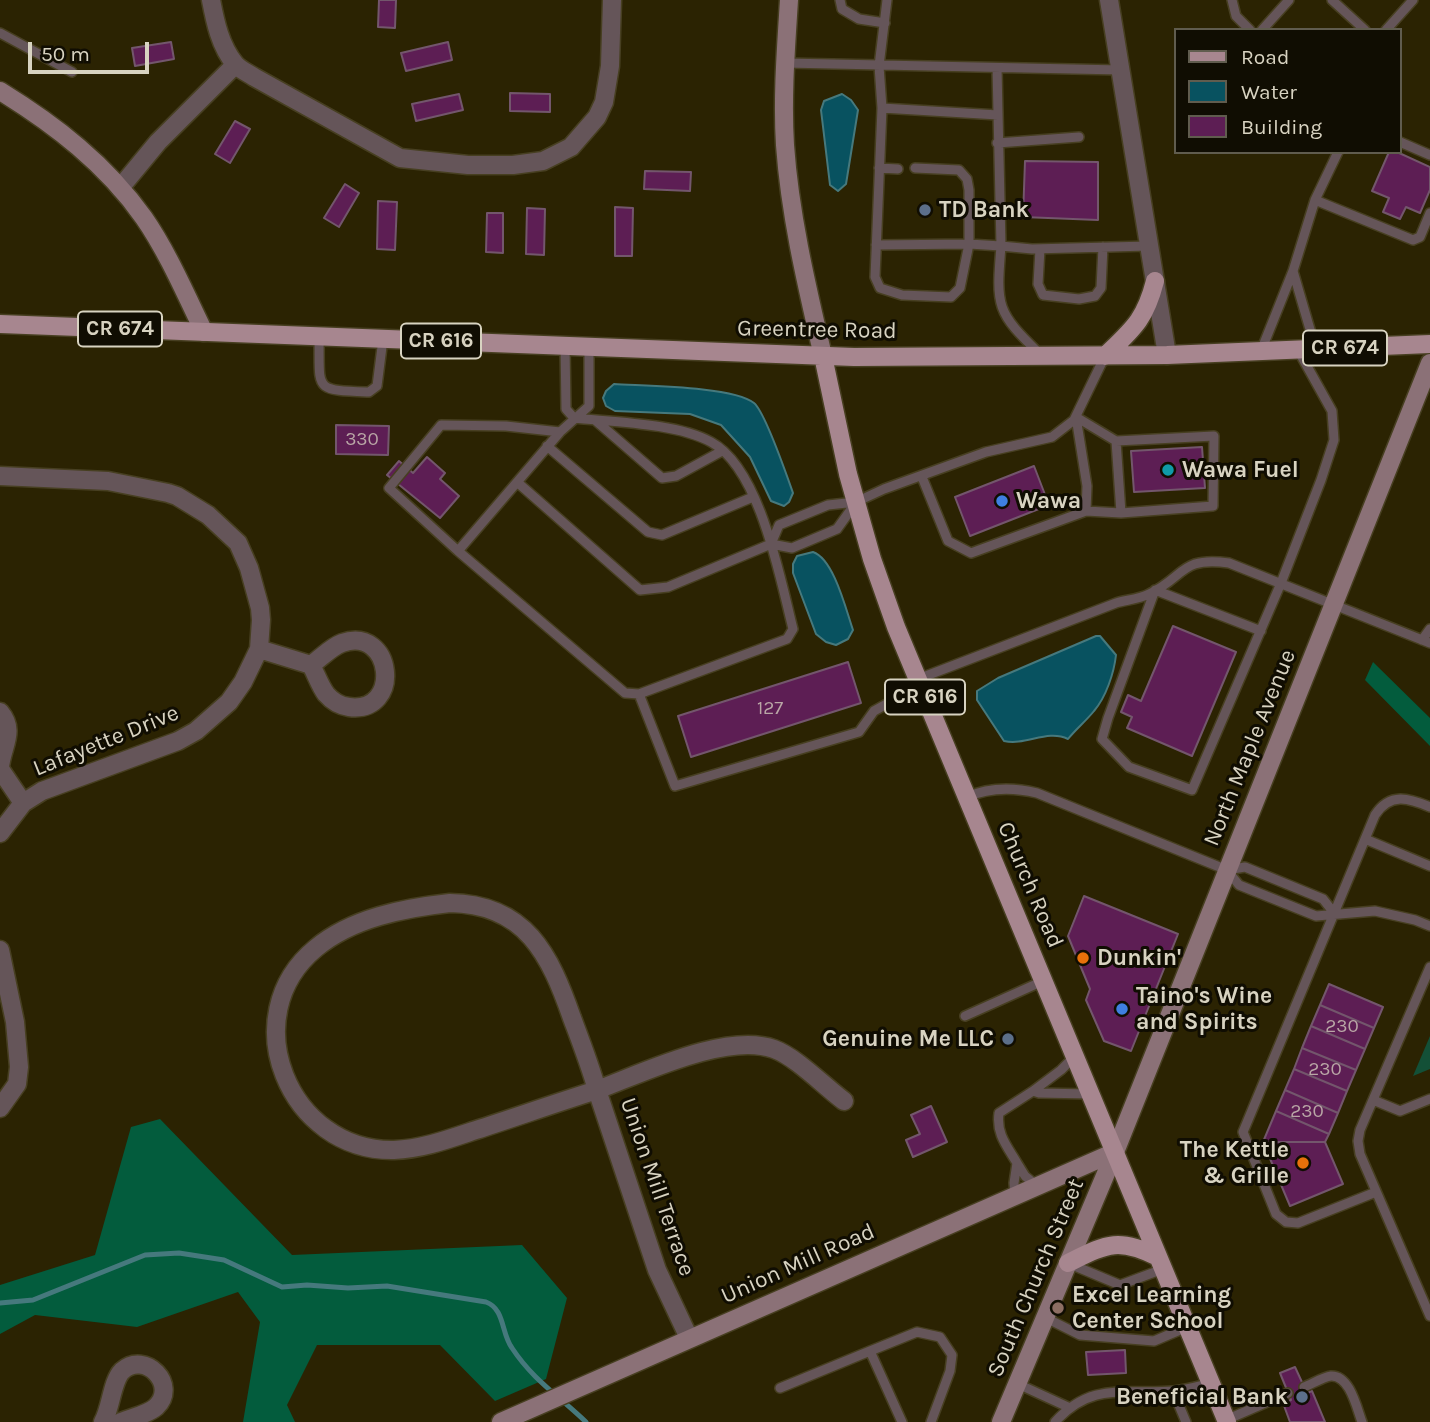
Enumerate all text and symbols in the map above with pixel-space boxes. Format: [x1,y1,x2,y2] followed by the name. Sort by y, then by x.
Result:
[32,28,152,72] scale bar
[1174,28,1402,154] legend
[41,42,90,66] text: 50 m
[1241,45,1289,69] text: Road
[1241,80,1297,104] text: Water
[1241,115,1322,139] text: Building
[939,196,1029,224] place label: TD Bank
[917,202,933,218] marker: TD Bank
[78,312,162,346] road number: CR 674
[737,315,897,345] street label: Greentree Road
[401,324,481,358] road number: CR 616
[1303,330,1387,366] road number: CR 674
[345,429,379,451] house number: 330
[1182,456,1299,484] place label: Wawa Fuel
[1160,462,1176,478] marker: Wawa Fuel
[1016,487,1081,515] place label: Wawa
[994,493,1010,509] marker: Wawa
[1198,646,1302,850] street label: North Maple Avenue
[885,680,965,714] road number: CR 616
[757,698,783,720] house number: 127
[29,699,183,783] street label: Lafayette Drive
[991,818,1069,952] street label: Church Road
[1097,944,1181,972] place label: Dunkin'
[1075,950,1091,966] marker: Dunkin'
[1136,982,1272,1036] place label: Taino's Wine and Spirits
[1114,1001,1130,1017] marker: Taino's Wine and Spirits
[1325,1016,1359,1038] house number: 230
[822,1025,994,1053] place label: Genuine Me LLC
[1000,1031,1016,1047] marker: Genuine Me LLC
[1308,1059,1342,1081] house number: 230
[614,1094,700,1280] street label: Union Mill Terrace
[1290,1101,1324,1123] house number: 230
[1180,1136,1289,1190] place label: The Kettle & Grille
[1295,1155,1311,1171] marker: The Kettle & Grille
[982,1175,1090,1381] street label: South Church Street
[717,1218,879,1310] street label: Union Mill Road
[1072,1281,1231,1335] place label: Excel Learning Center School
[1050,1300,1066,1316] marker: Excel Learning Center School
[1116,1383,1288,1411] place label: Beneficial Bank
[1294,1389,1310,1405] marker: Beneficial Bank

